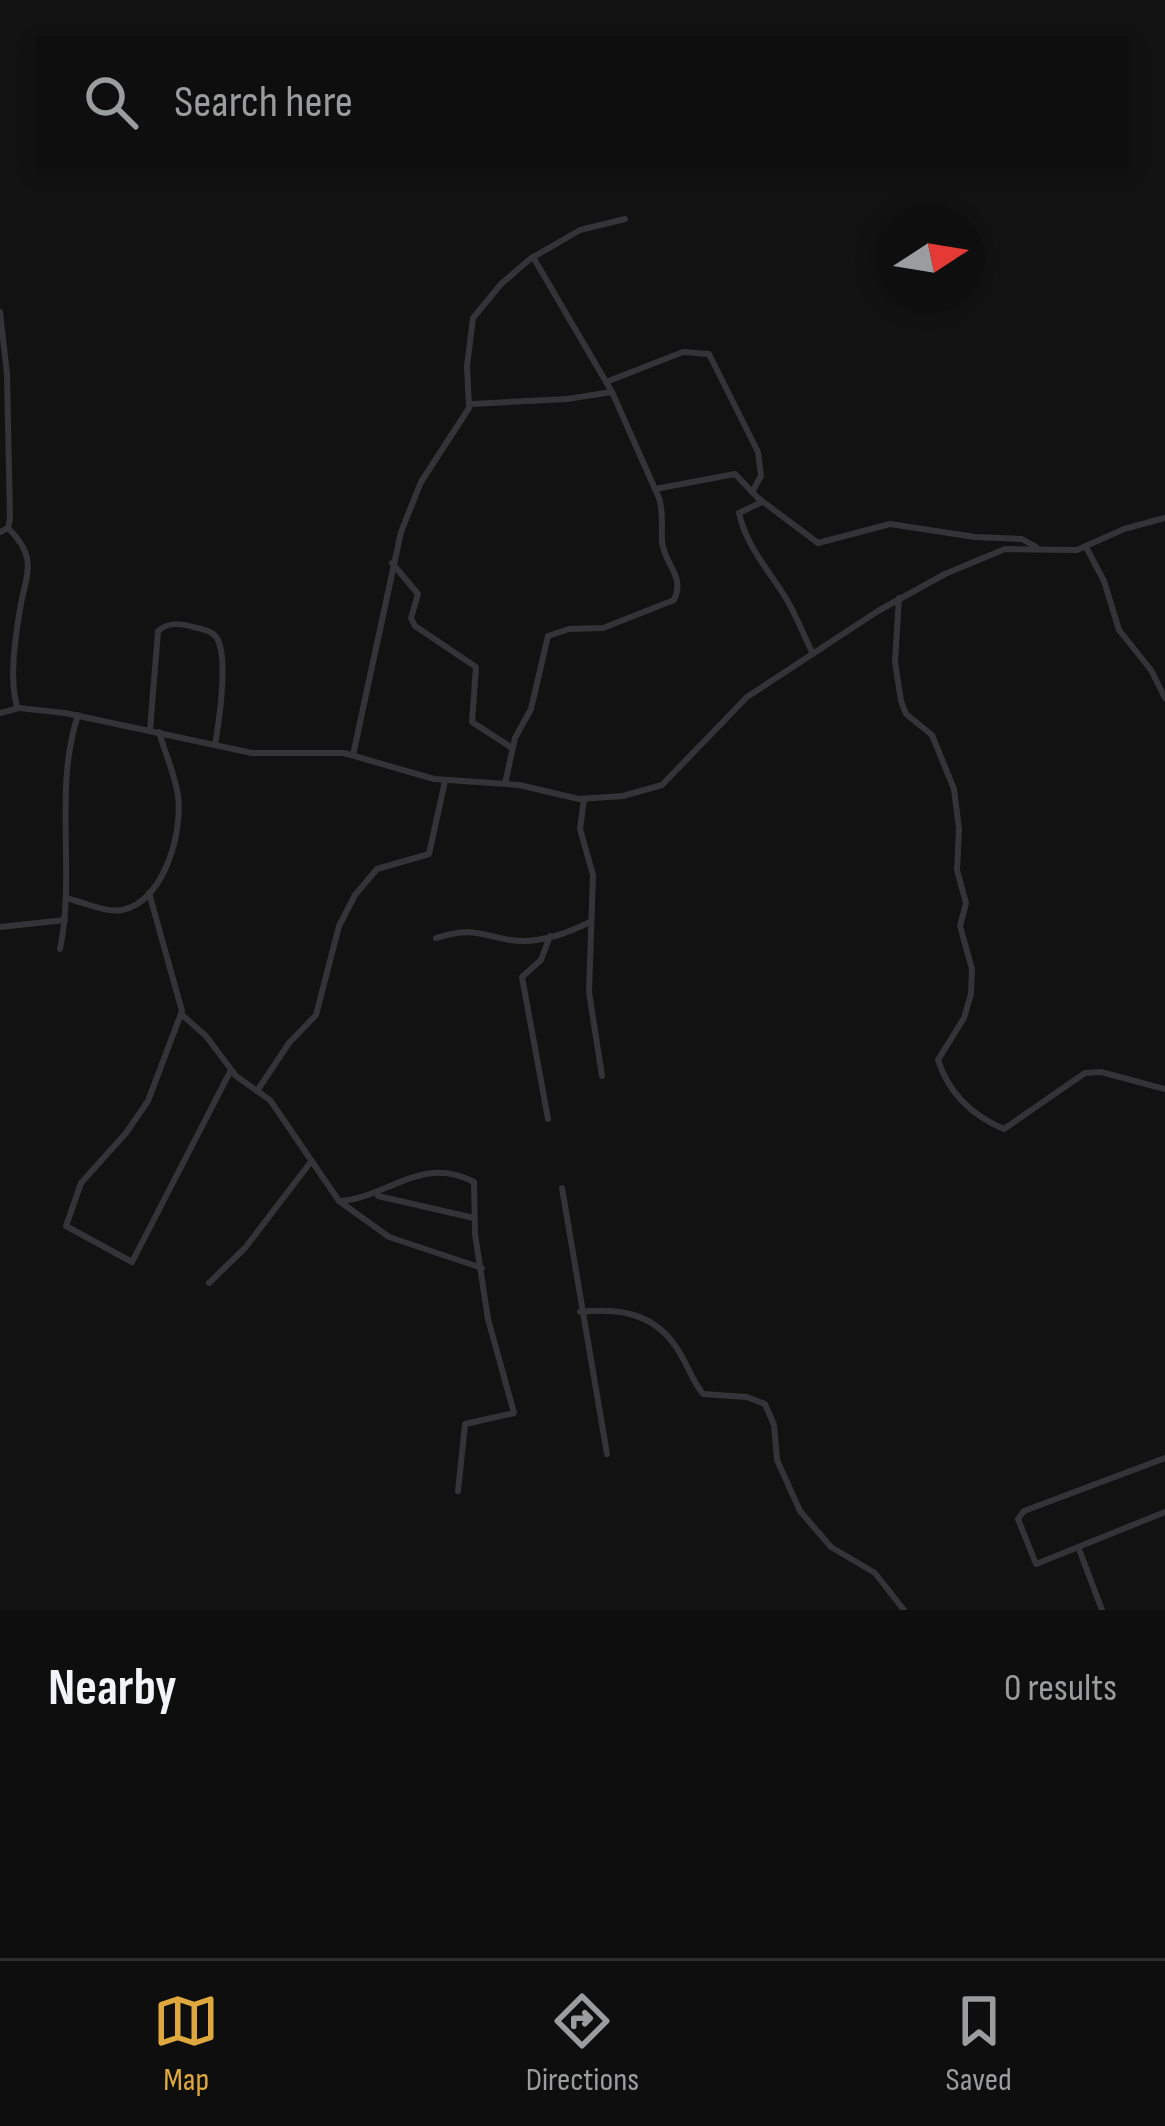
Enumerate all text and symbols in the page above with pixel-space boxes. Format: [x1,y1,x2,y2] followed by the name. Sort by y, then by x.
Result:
[36,36,1129,168] search box
[78,69,144,135] icon: search
[174,75,353,130] text: Search here
[877,204,985,312] north arrow
[48,1658,177,1719] text: Nearby
[1004,1665,1117,1712] text: 0 results
[153,1988,219,2100] tab: Map
[526,1988,639,2100] tab: Directions
[946,1988,1012,2100] tab: Saved

